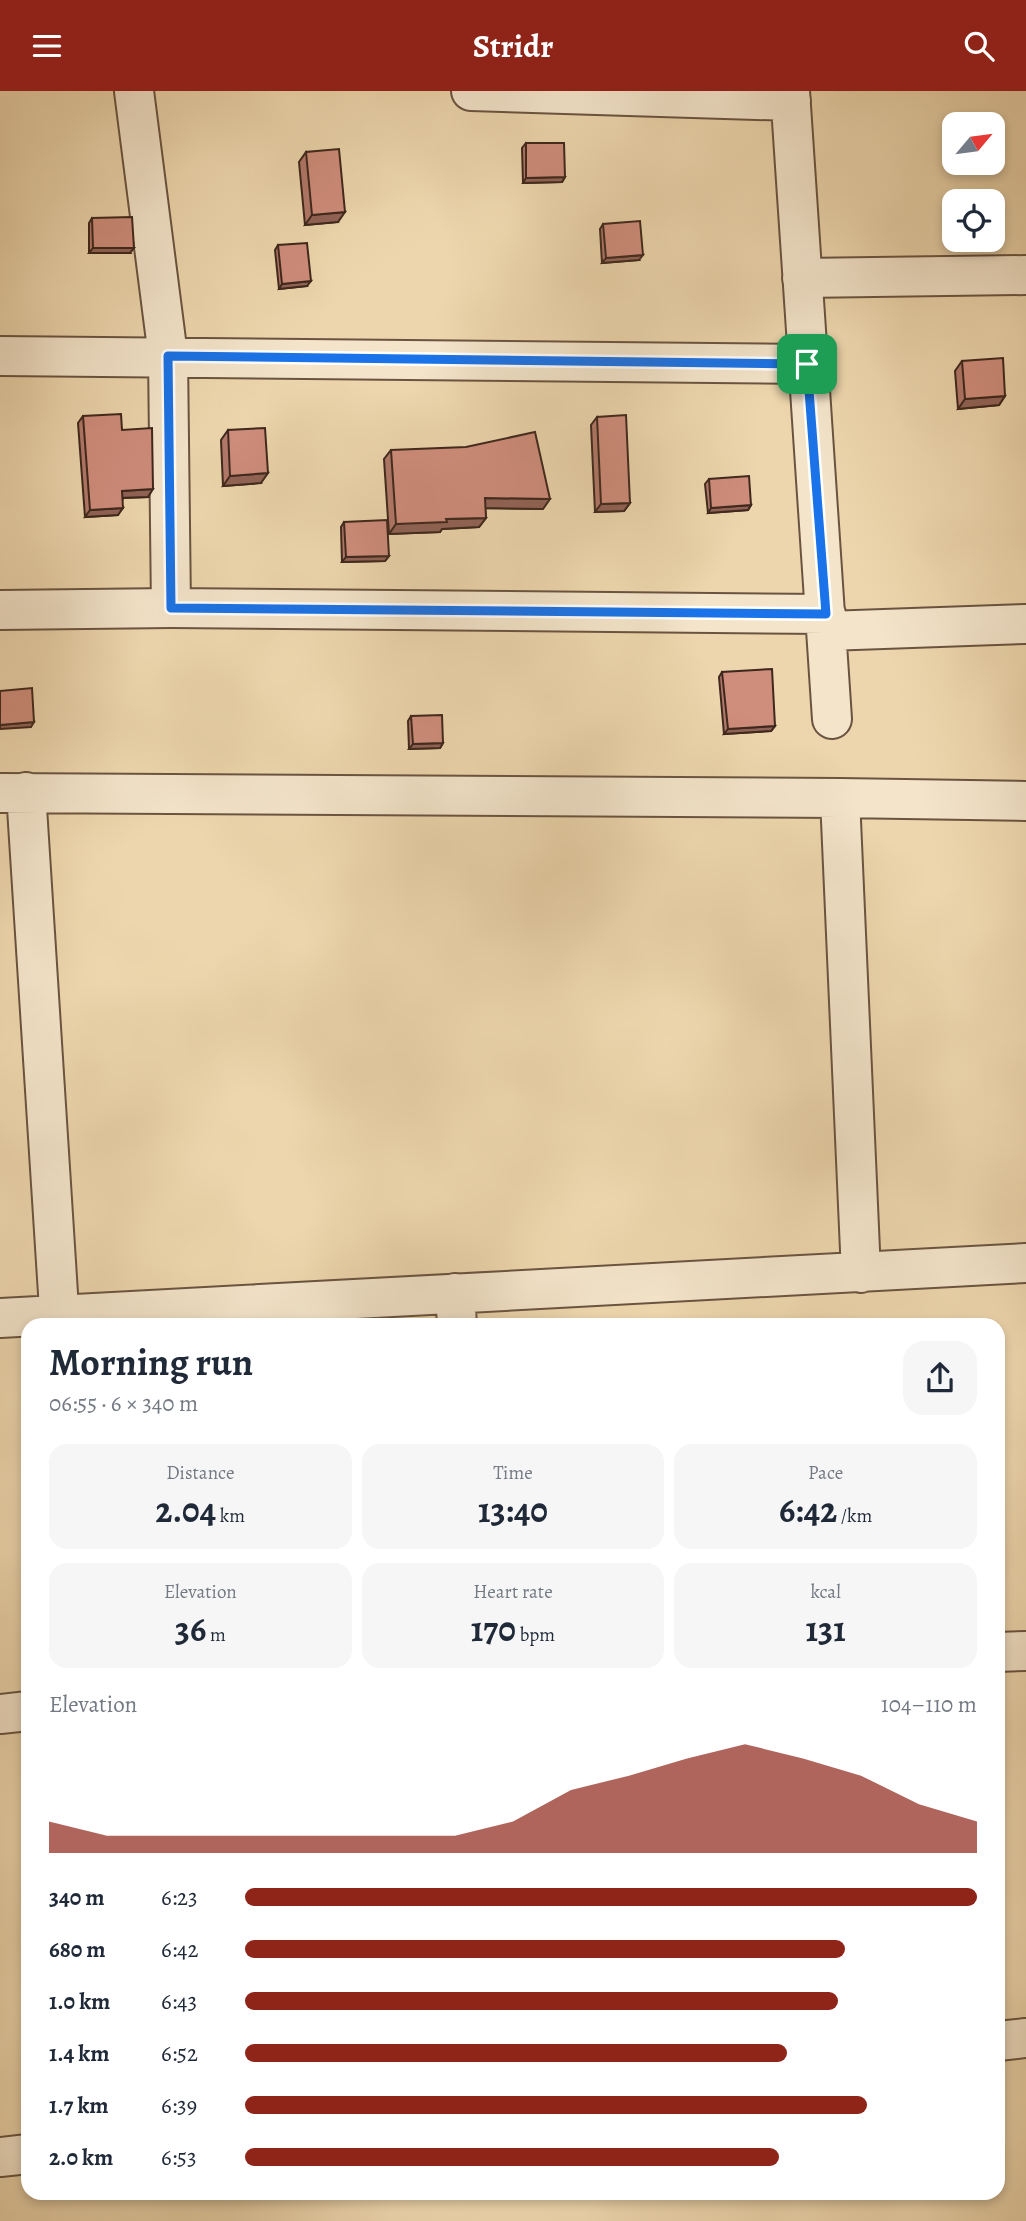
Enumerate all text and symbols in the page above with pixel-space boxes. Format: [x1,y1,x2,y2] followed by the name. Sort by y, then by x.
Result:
[473,24,553,68] text: Stridr
[28,27,66,65] icon: menu
[960,27,998,65] icon: search
[942,112,1004,175] north arrow
[942,112,1005,252] map controls
[942,189,1005,252] button: locate
[777,334,837,394] pin
[788,345,826,383] icon: arrive
[49,1336,253,1388] text: Morning run
[903,1341,977,1415] button: share
[49,1388,198,1419] text: 06:55 · 6 × 340 m
[166,1460,234,1486] text: Distance
[493,1460,533,1486] text: Time
[808,1460,843,1486] text: Pace
[156,1486,216,1534] text: 2.04
[478,1486,548,1534] text: 13:40
[779,1486,837,1534] text: 6:42
[216,1503,245,1529] text: km
[837,1503,872,1529] text: /km
[164,1579,237,1605] text: Elevation
[473,1579,553,1605] text: Heart rate
[810,1579,841,1605] text: kcal
[175,1605,206,1653] text: 36
[471,1605,516,1653] text: 170
[806,1605,846,1653] text: 131
[206,1622,226,1648] text: m
[516,1622,555,1648] text: bpm
[49,1689,137,1720] text: Elevation
[881,1689,977,1720] text: 104–110 m
[49,1882,105,1913] text: 340 m
[161,1882,198,1913] text: 6:23
[49,1934,106,1965] text: 680 m
[161,1934,198,1965] text: 6:42
[49,1986,110,2017] text: 1.0 km
[161,1986,197,2017] text: 6:43
[49,2038,110,2069] text: 1.4 km
[161,2038,198,2069] text: 6:52
[49,2090,109,2121] text: 1.7 km
[161,2090,197,2121] text: 6:39
[49,2142,113,2173] text: 2.0 km
[161,2142,197,2173] text: 6:53

